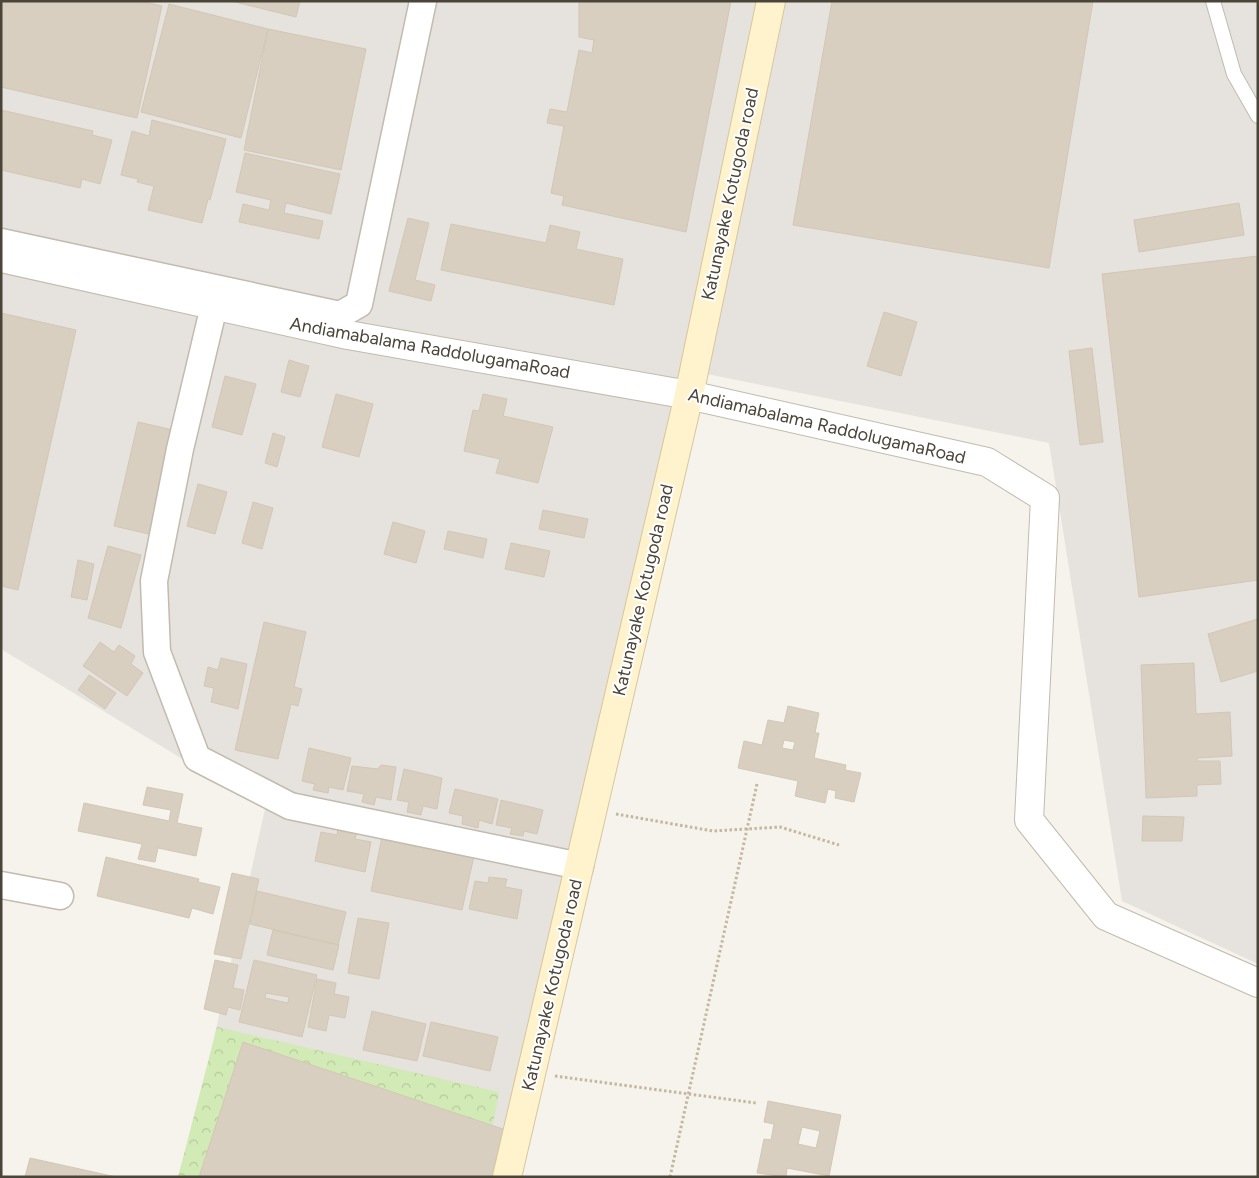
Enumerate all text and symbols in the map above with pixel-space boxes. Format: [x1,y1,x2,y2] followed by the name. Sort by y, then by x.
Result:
[697,86,763,302] street label: Katunayake Kotugoda road
[288,312,572,384] street label: Andiamabalama RaddolugamaRoad
[686,383,968,469] street label: Andiamabalama RaddolugamaRoad
[608,482,678,698] street label: Katunayake Kotugoda road
[517,877,587,1093] street label: Katunayake Kotugoda road

